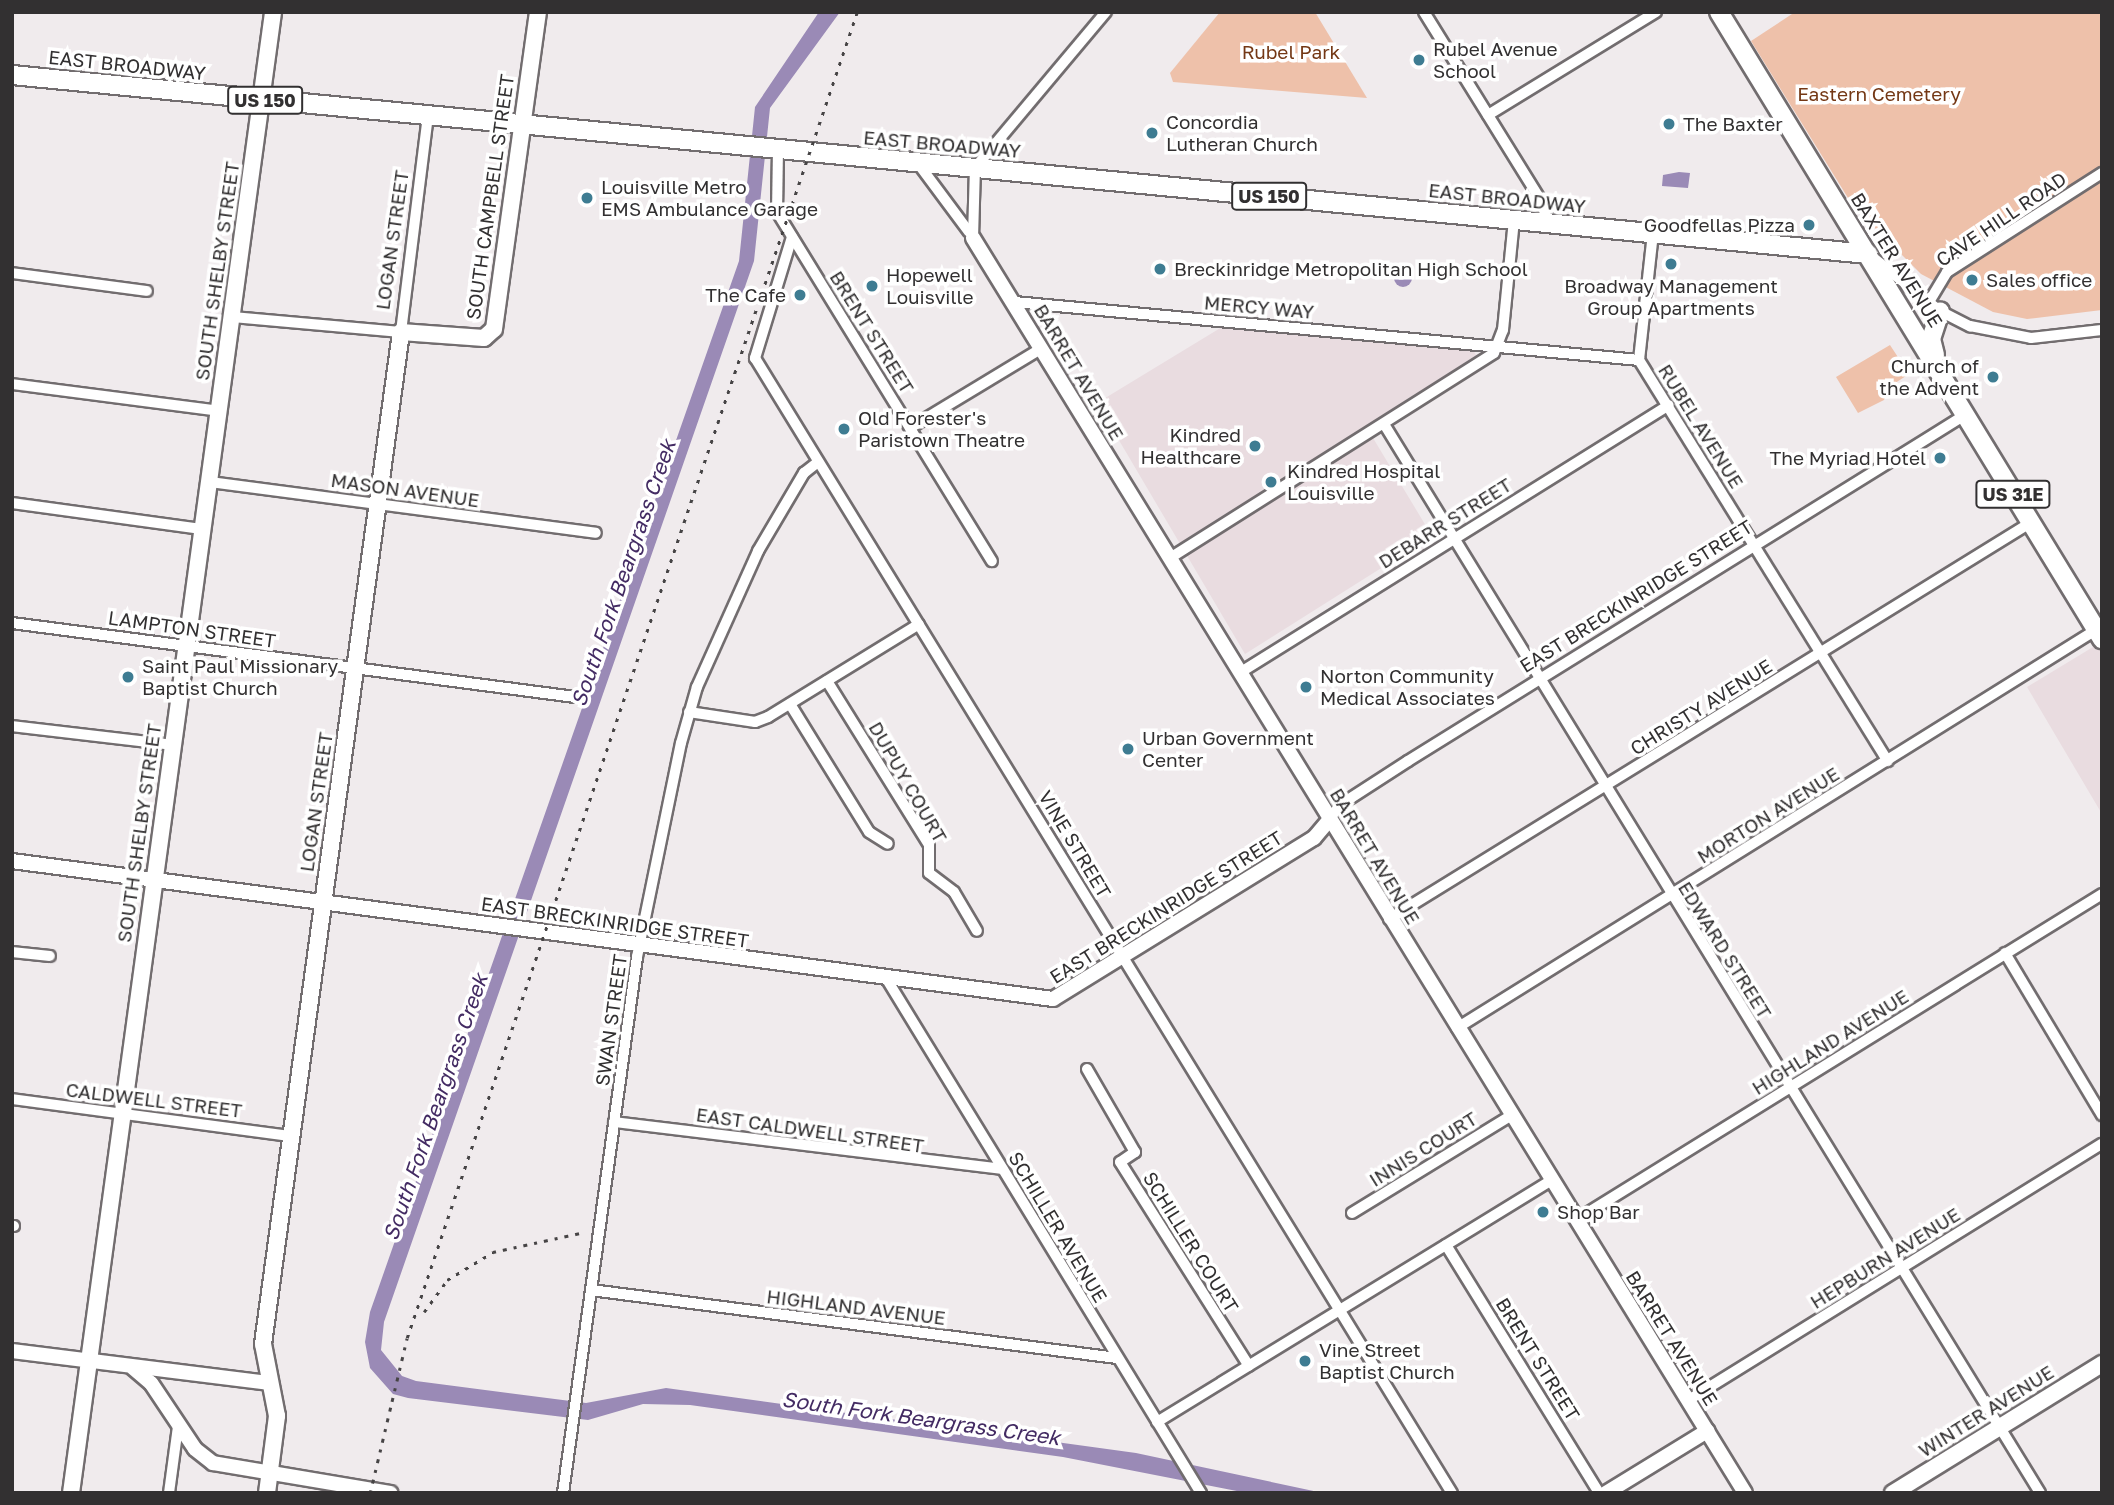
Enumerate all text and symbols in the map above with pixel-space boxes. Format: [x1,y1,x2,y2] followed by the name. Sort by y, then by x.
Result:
[1433,38,1558,82] place label: Rubel Avenue School
[1242,41,1340,63] park label: Rubel Park
[47,45,207,85] street label: EAST BROADWAY
[1411,52,1427,68] marker: Rubel Avenue School
[461,73,519,321] street label: SOUTH CAMPBELL STREET
[1797,83,1961,105] park label: Eastern Cemetery
[226,86,304,114] road number: US 150
[1166,111,1318,155] place label: Concordia Lutheran Church
[1683,113,1783,135] place label: The Baxter
[1661,116,1677,132] marker: The Baxter
[1144,125,1160,141] marker: Concordia Lutheran Church
[862,126,1022,162] street label: EAST BROADWAY
[190,160,244,382] street label: SOUTH SHELBY STREET
[1932,167,2070,271] street label: CAVE HILL ROAD
[371,169,413,311] street label: LOGAN STREET
[601,176,818,220] place label: Louisville Metro EMS Ambulance Garage
[1427,178,1587,218] street label: EAST BROADWAY
[1230,182,1308,210] road number: US 150
[1846,189,1948,331] street label: BAXTER AVENUE
[579,190,595,206] marker: Louisville Metro EMS Ambulance Garage
[1644,214,1795,236] place label: Goodfellas Pizza
[1801,217,1817,233] marker: Goodfellas Pizza
[1663,256,1679,272] marker: Broadway Management Group Apartments
[1174,258,1528,280] place label: Breckinridge Metropolitan High School
[1152,261,1168,277] marker: Breckinridge Metropolitan High School
[886,264,973,308] place label: Hopewell Louisville
[825,267,919,397] street label: BRENT STREET
[1986,269,2092,291] place label: Sales office
[1964,272,1980,288] marker: Sales office
[1564,275,1778,319] place label: Broadway Management Group Apartments
[864,278,880,294] marker: Hopewell Louisville
[705,284,786,306] place label: The Cafe
[792,287,808,303] marker: The Cafe
[1203,291,1315,323] street label: MERCY WAY
[1029,300,1129,444] street label: BARRET AVENUE
[1879,355,1979,399] place label: Church of the Advent
[1654,360,1748,492] street label: RUBEL AVENUE
[1985,369,2001,385] marker: Church of the Advent
[858,407,1025,451] place label: Old Forester's Paristown Theatre
[836,421,852,437] marker: Old Forester's Paristown Theatre
[1140,424,1241,468] place label: Kindred Healthcare
[565,436,681,710] water label: South Fork Beargrass Creek
[1247,438,1263,454] marker: Kindred Healthcare
[1770,447,1926,469] place label: The Myriad Hotel
[1932,450,1948,466] marker: The Myriad Hotel
[1287,460,1440,504] place label: Kindred Hospital Louisville
[329,468,481,512] street label: MASON AVENUE
[1261,472,1281,492] marker: Kindred Hospital Louisville
[1374,473,1516,573] street label: DEBARR STREET
[1974,480,2052,508] road number: US 31E
[1515,515,1757,677] street label: EAST BRECKINRIDGE STREET
[107,606,277,652] street label: LAMPTON STREET
[1626,654,1776,760] street label: CHRISTY AVENUE
[142,655,338,699] place label: Saint Paul Missionary Baptist Church
[1320,665,1495,709] place label: Norton Community Medical Associates
[120,669,136,685] marker: Saint Paul Missionary Baptist Church
[1298,679,1314,695] marker: Norton Community Medical Associates
[864,718,952,846] street label: DUPUY COURT
[112,722,166,944] street label: SOUTH SHELBY STREET
[1142,727,1314,771] place label: Urban Government Center
[295,731,337,873] street label: LOGAN STREET
[1120,741,1136,757] marker: Urban Government Center
[1693,762,1843,868] street label: MORTON AVENUE
[1325,784,1425,928] street label: BARRET AVENUE
[1034,786,1116,902] street label: VINE STREET
[1045,826,1287,988] street label: EAST BRECKINRIDGE STREET
[1674,877,1776,1023] street label: EDWARD STREET
[480,892,750,952] street label: EAST BRECKINRIDGE STREET
[590,953,632,1087] street label: SWAN STREET
[377,970,493,1244] water label: South Fork Beargrass Creek
[1748,985,1912,1099] street label: HIGHLAND AVENUE
[65,1078,243,1122] street label: CALDWELL STREET
[695,1103,925,1157] street label: EAST CALDWELL STREET
[1365,1107,1481,1191] street label: INNIS COURT
[1004,1148,1112,1306] street label: SCHILLER AVENUE
[1138,1167,1244,1317] street label: SCHILLER COURT
[1557,1201,1640,1223] place label: Shop Bar
[1806,1203,1964,1313] street label: HEPBURN AVENUE
[1535,1204,1551,1220] marker: Shop Bar
[1621,1266,1723,1410] street label: BARRET AVENUE
[765,1285,947,1329] street label: HIGHLAND AVENUE
[1491,1294,1585,1424] street label: BRENT STREET
[1319,1339,1455,1383] place label: Vine Street Baptist Church
[1297,1353,1313,1369] marker: Vine Street Baptist Church
[1914,1360,2058,1462] street label: WINTER AVENUE
[780,1386,1062,1450] water label: South Fork Beargrass Creek

